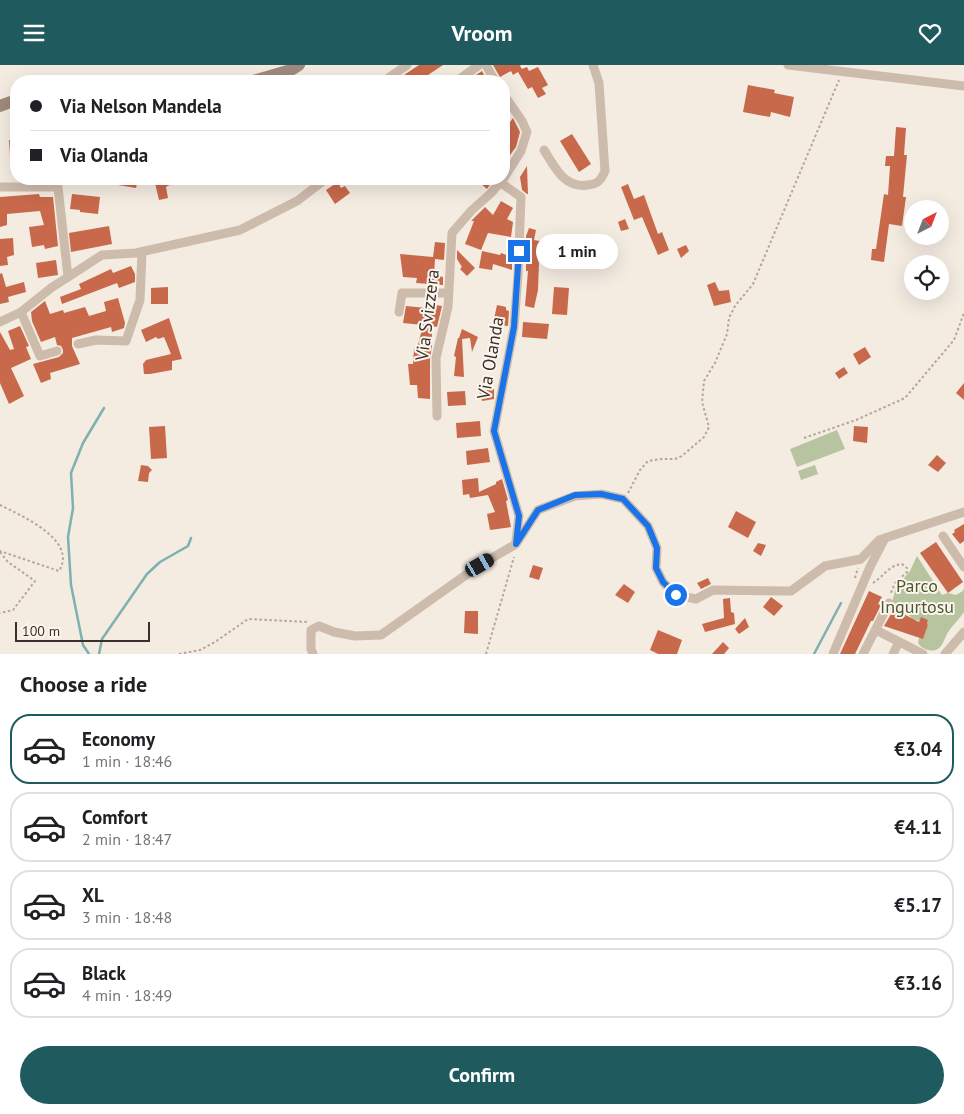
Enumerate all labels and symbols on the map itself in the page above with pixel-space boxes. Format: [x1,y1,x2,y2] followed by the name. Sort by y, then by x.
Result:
[904,200,949,245] north arrow
[536,233,619,269] callout: 1 min
[508,240,530,262] route end
[410,268,444,363] street label: Via Svizzera
[471,315,509,402] street label: Via Olanda
[463,551,496,579] car
[880,574,954,618] park label: Parco Ingurtosu
[665,584,687,606] route start
[15,619,150,642] scale bar

